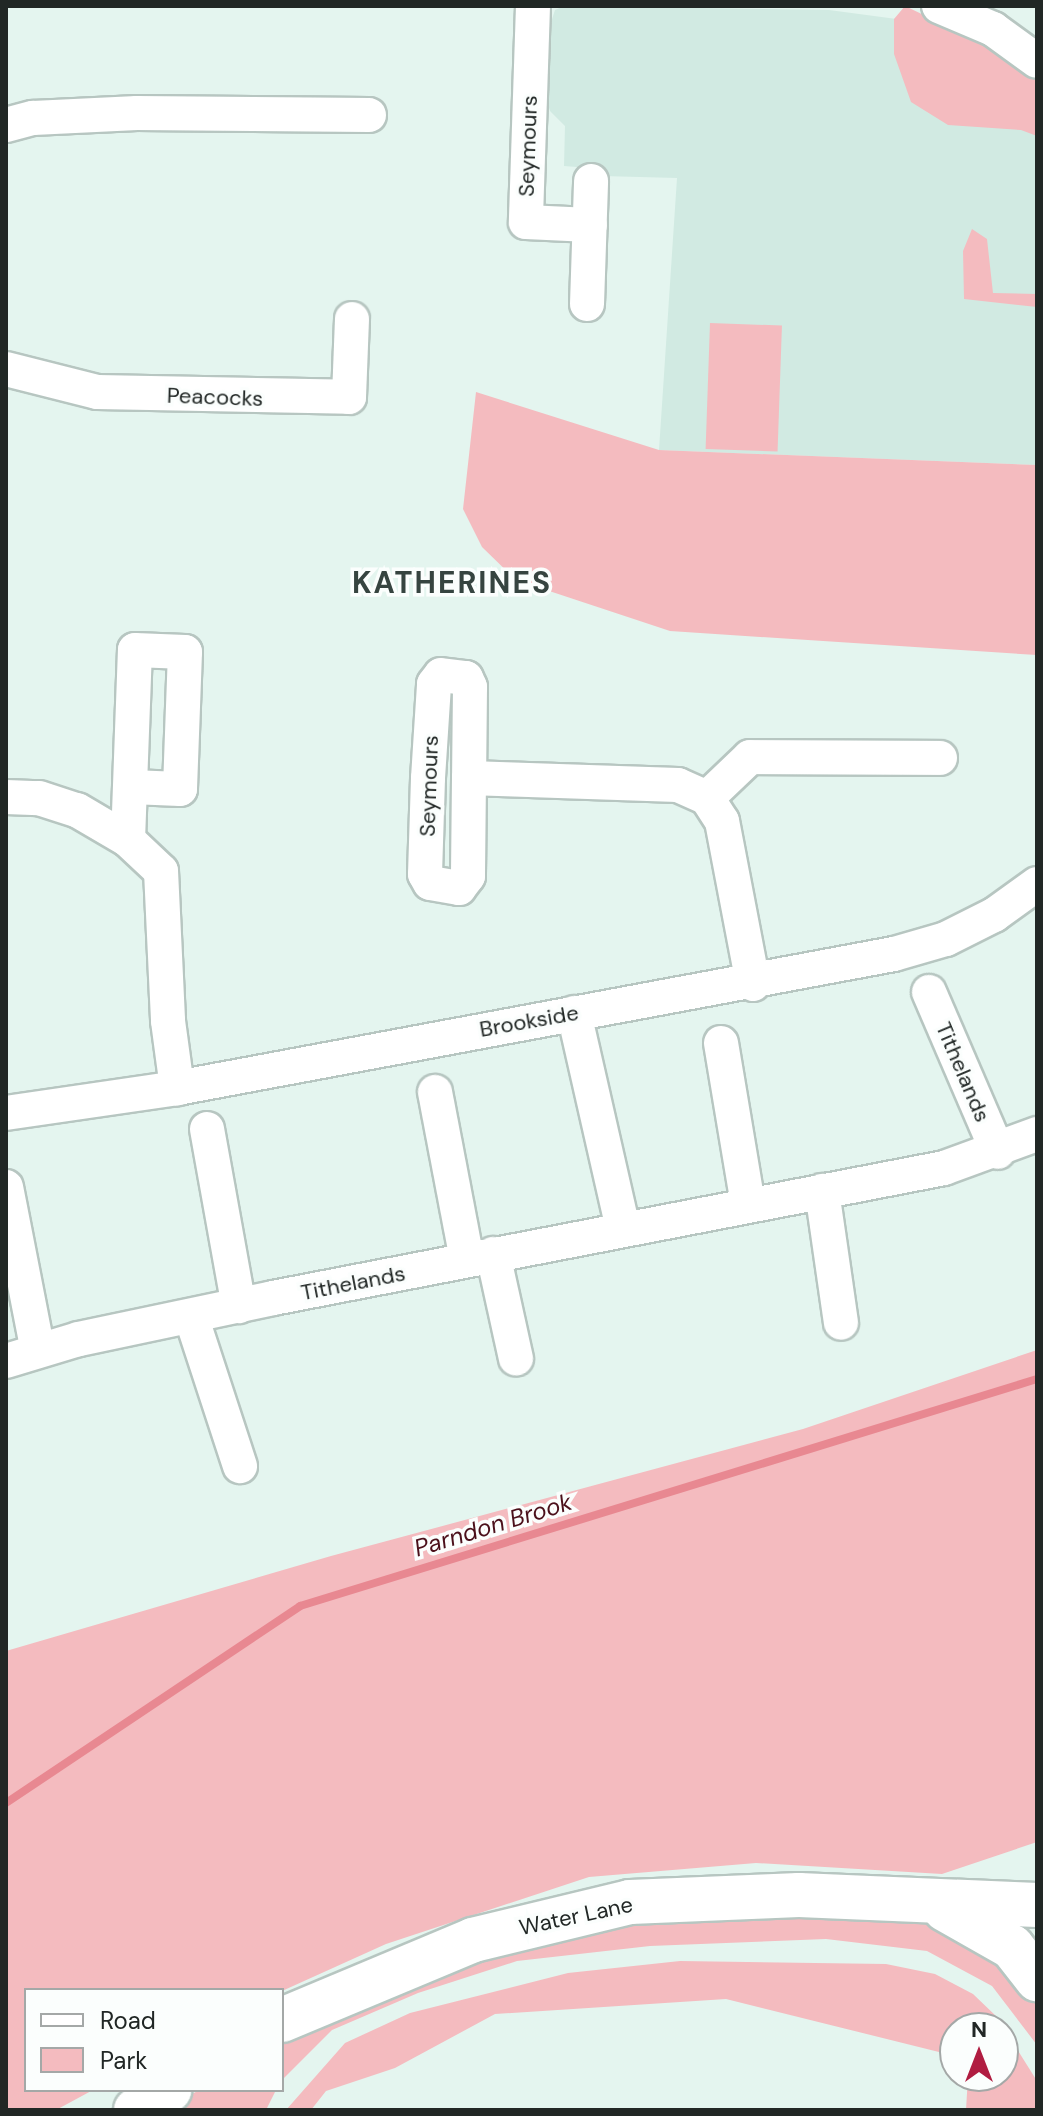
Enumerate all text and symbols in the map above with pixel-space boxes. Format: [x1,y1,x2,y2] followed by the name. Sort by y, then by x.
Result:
[513,95,543,197] street label: Seymours
[166,382,264,412] street label: Peacocks
[352,565,552,601] district label: KATHERINES
[414,735,444,837] street label: Seymours
[477,999,581,1043] street label: Brookside
[930,1018,996,1126] street label: Tithelands
[299,1260,407,1306] street label: Tithelands
[411,1487,575,1563] water label: Parndon Brook
[517,1891,635,1941] street label: Water Lane
[24,1988,284,2092] legend
[100,2005,156,2036] text: Road
[939,2012,1019,2092] north arrow
[971,2015,987,2044] text: N
[100,2045,147,2076] text: Park

